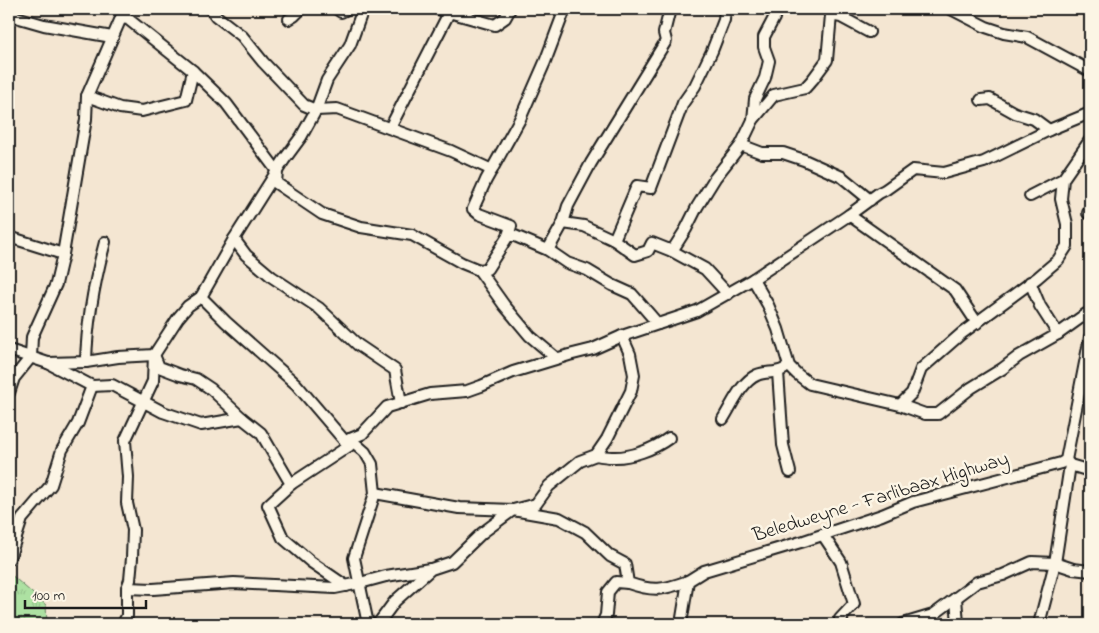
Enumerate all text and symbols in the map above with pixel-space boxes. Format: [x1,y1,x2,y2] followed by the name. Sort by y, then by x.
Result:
[748,445,1013,552] street label: Beledweyne - Farlibaax Highway
[25,578,146,610] scale bar
[32,585,65,607] text: 100 m

